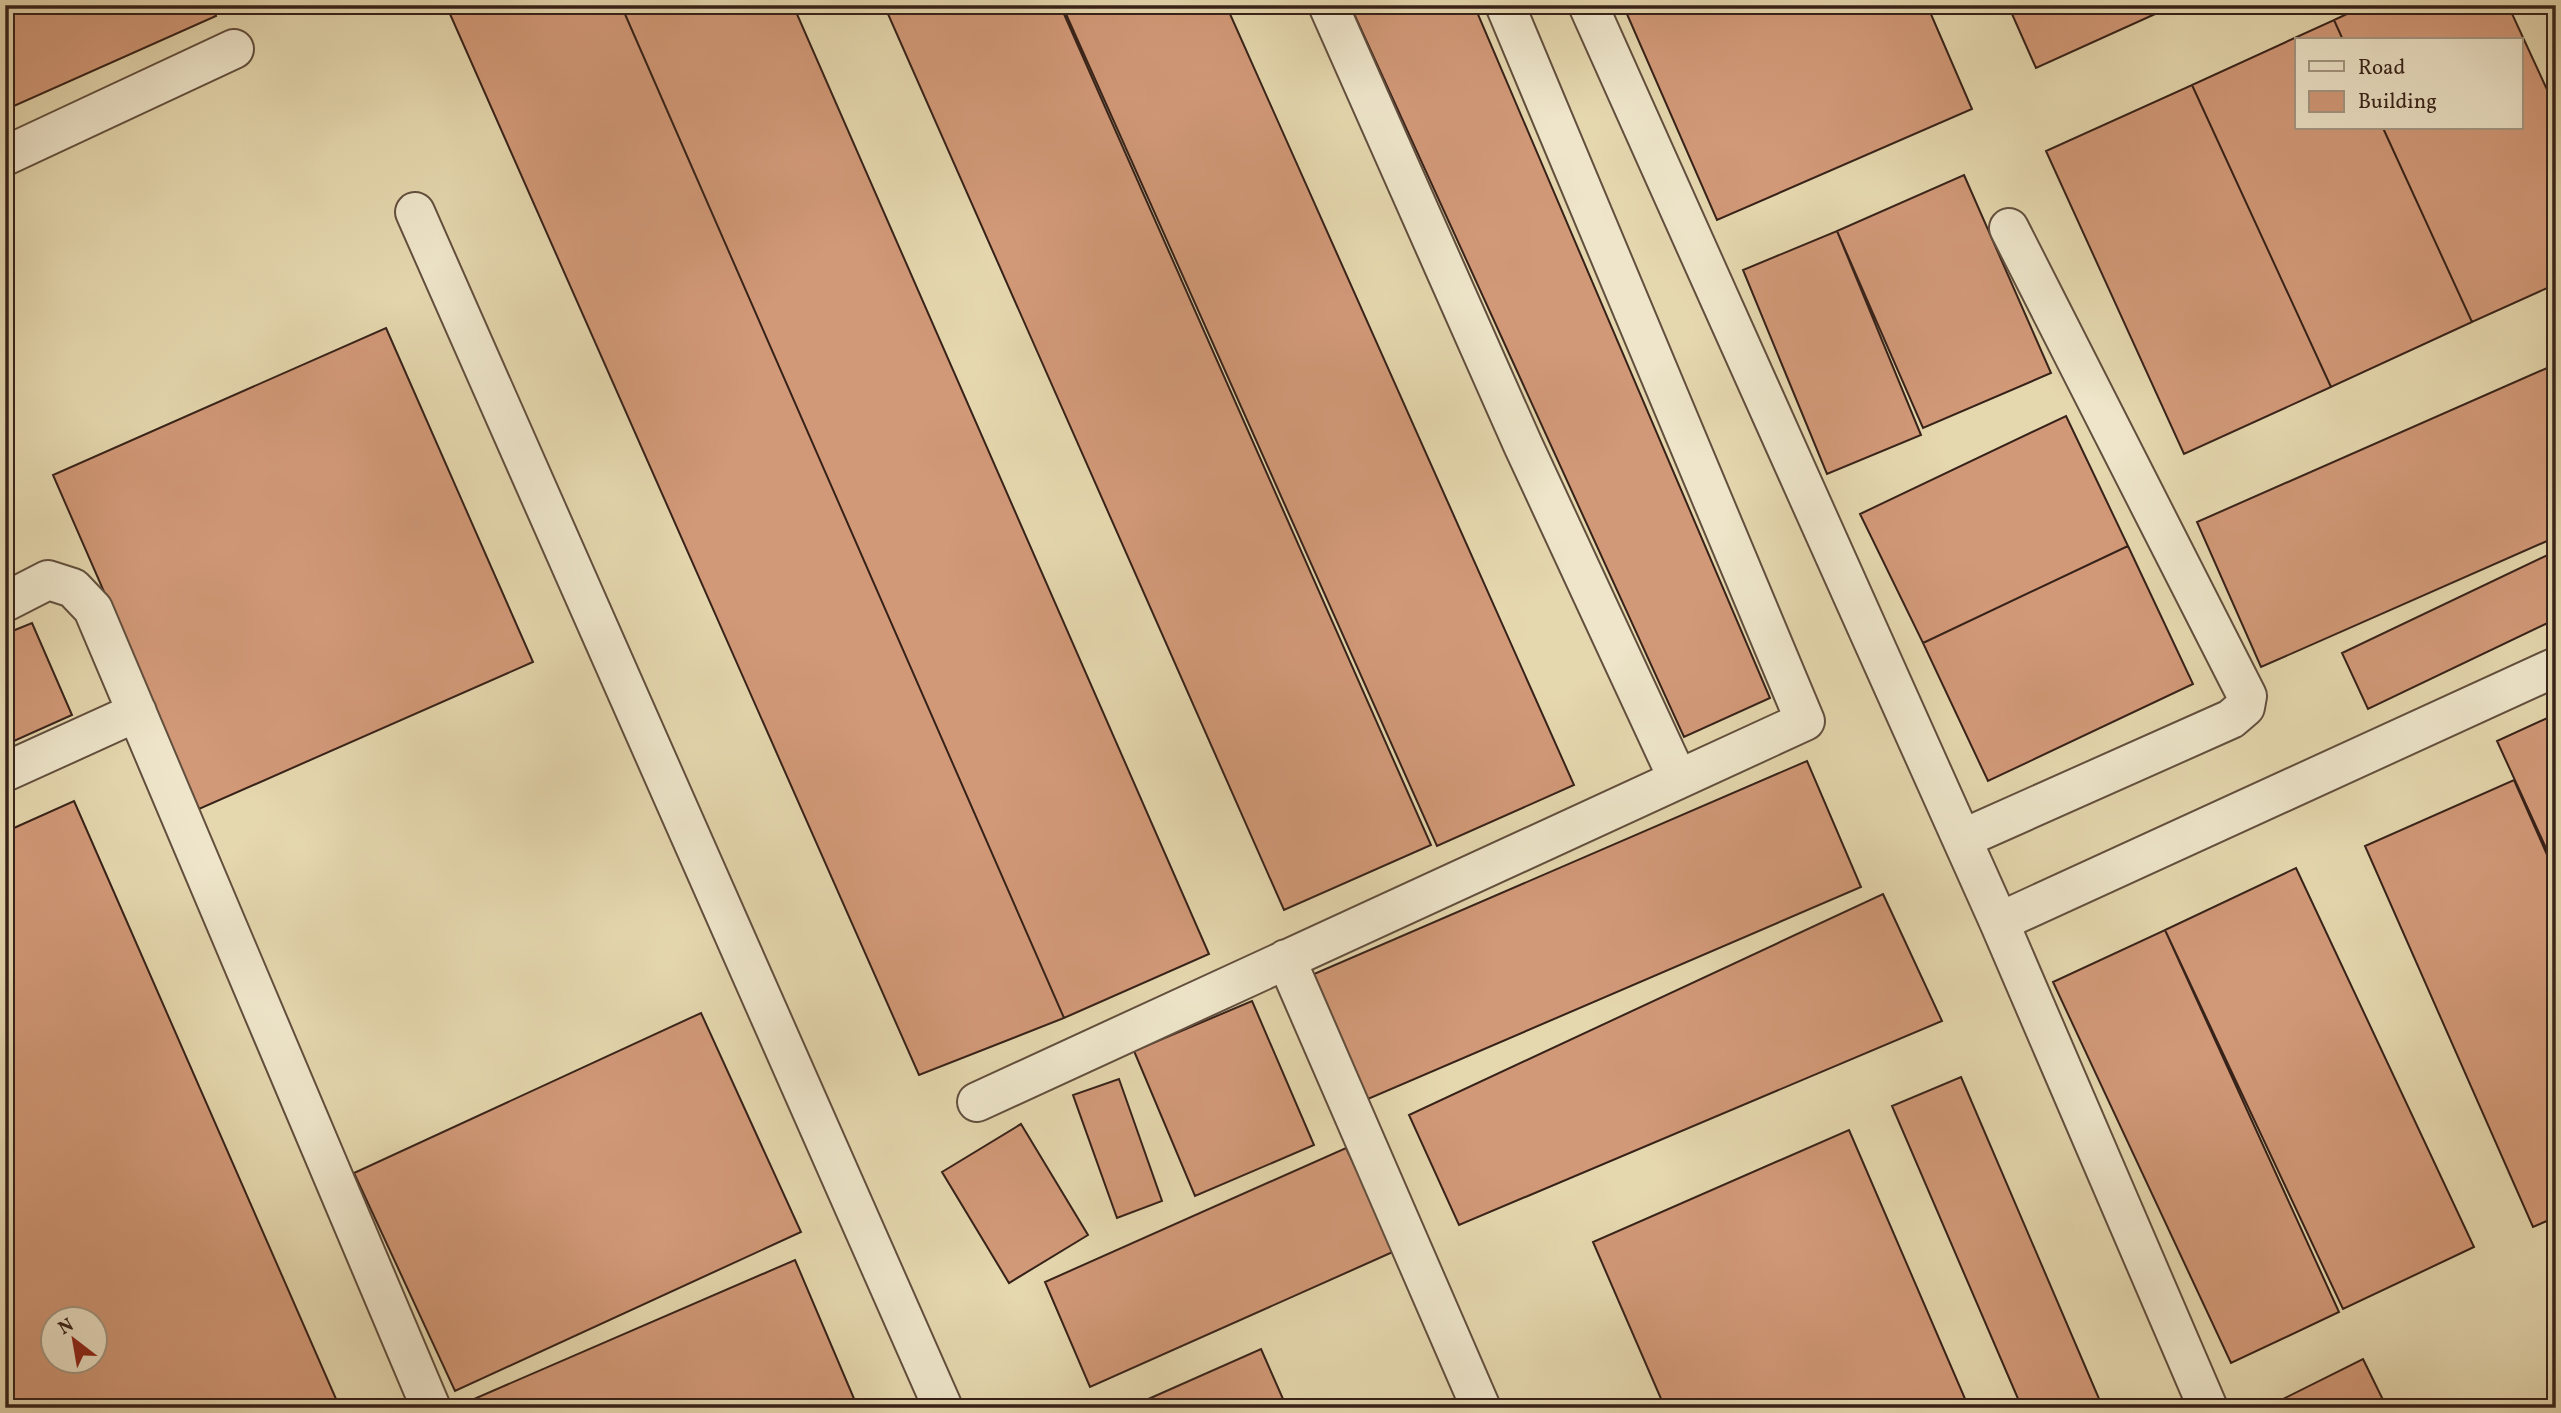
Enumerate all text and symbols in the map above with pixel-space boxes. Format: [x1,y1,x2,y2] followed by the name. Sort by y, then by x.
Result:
[2295,38,2522,130] legend
[2358,54,2405,83] text: Road
[2358,88,2437,117] text: Building
[38,1304,108,1374] north arrow
[54,1312,79,1342] text: N

